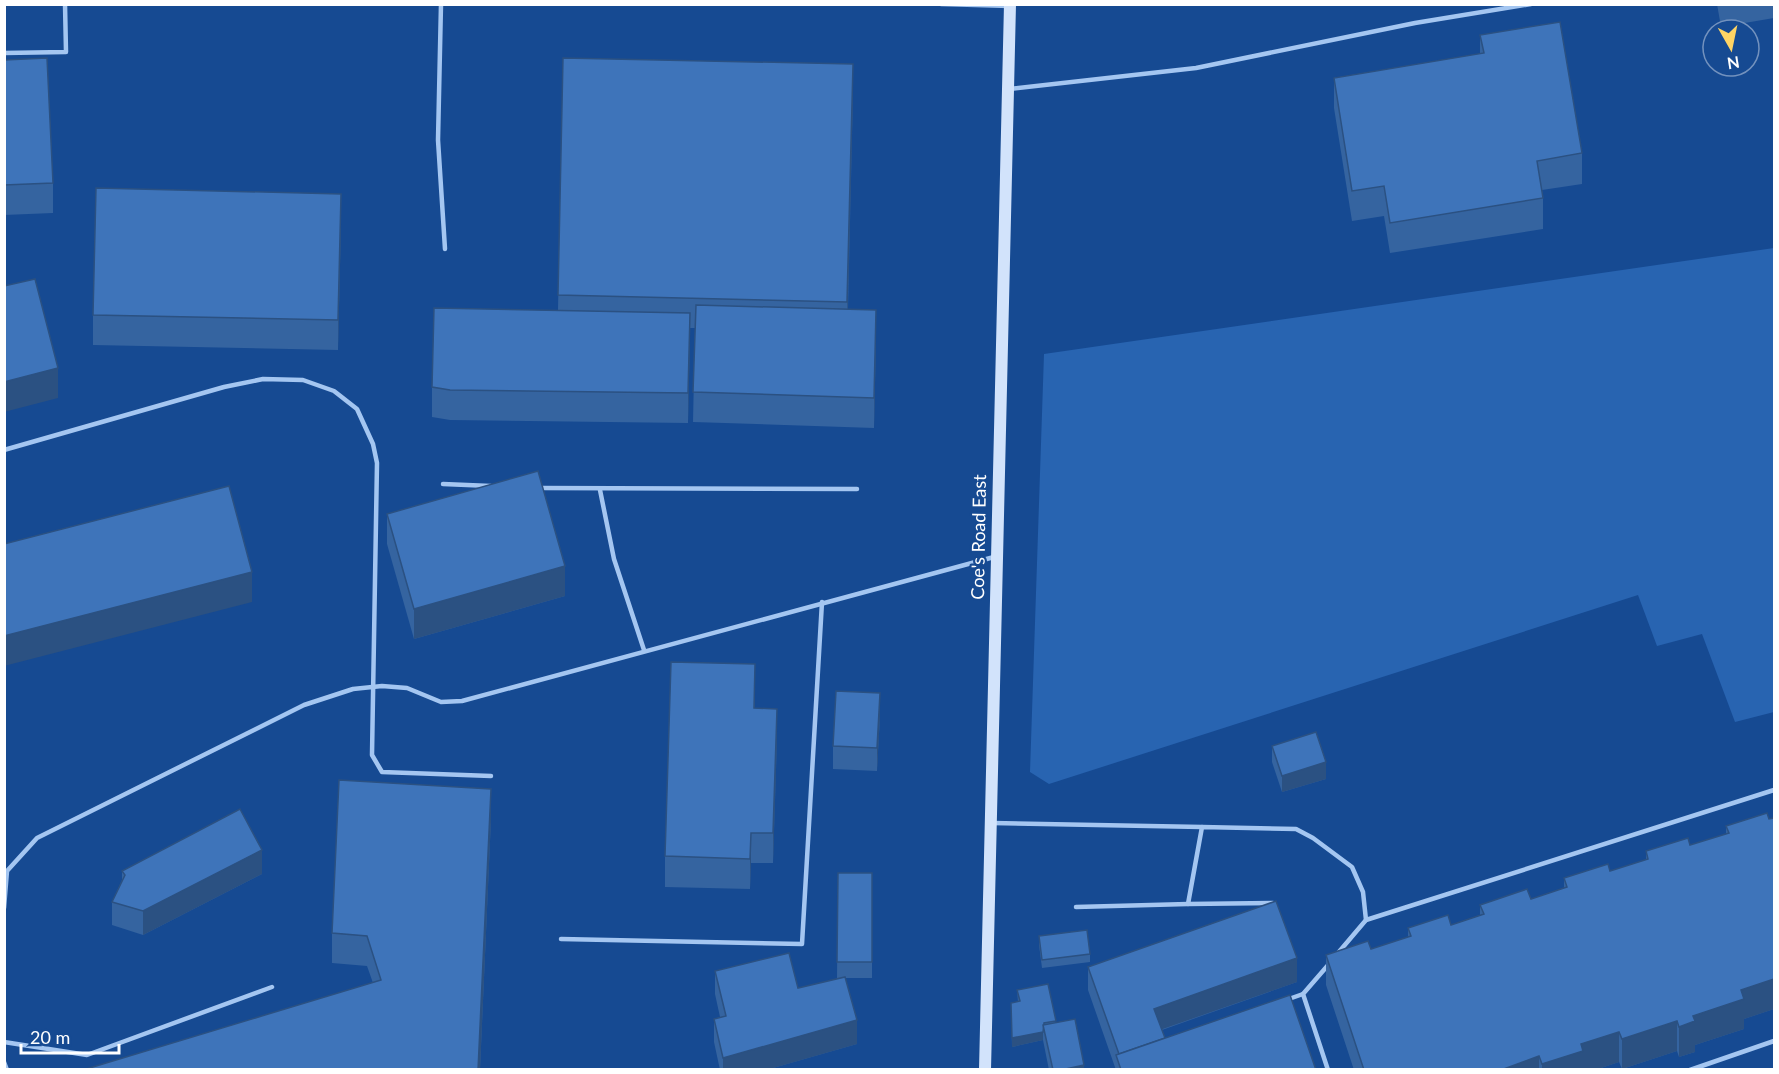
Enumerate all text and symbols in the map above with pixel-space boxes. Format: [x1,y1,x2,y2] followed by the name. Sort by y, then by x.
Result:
[1701,18,1761,78] north arrow
[1726,53,1741,74] text: N
[966,474,990,600] street label: Coe's Road East
[21,1017,118,1055] scale bar
[30,1026,70,1048] text: 20 m

